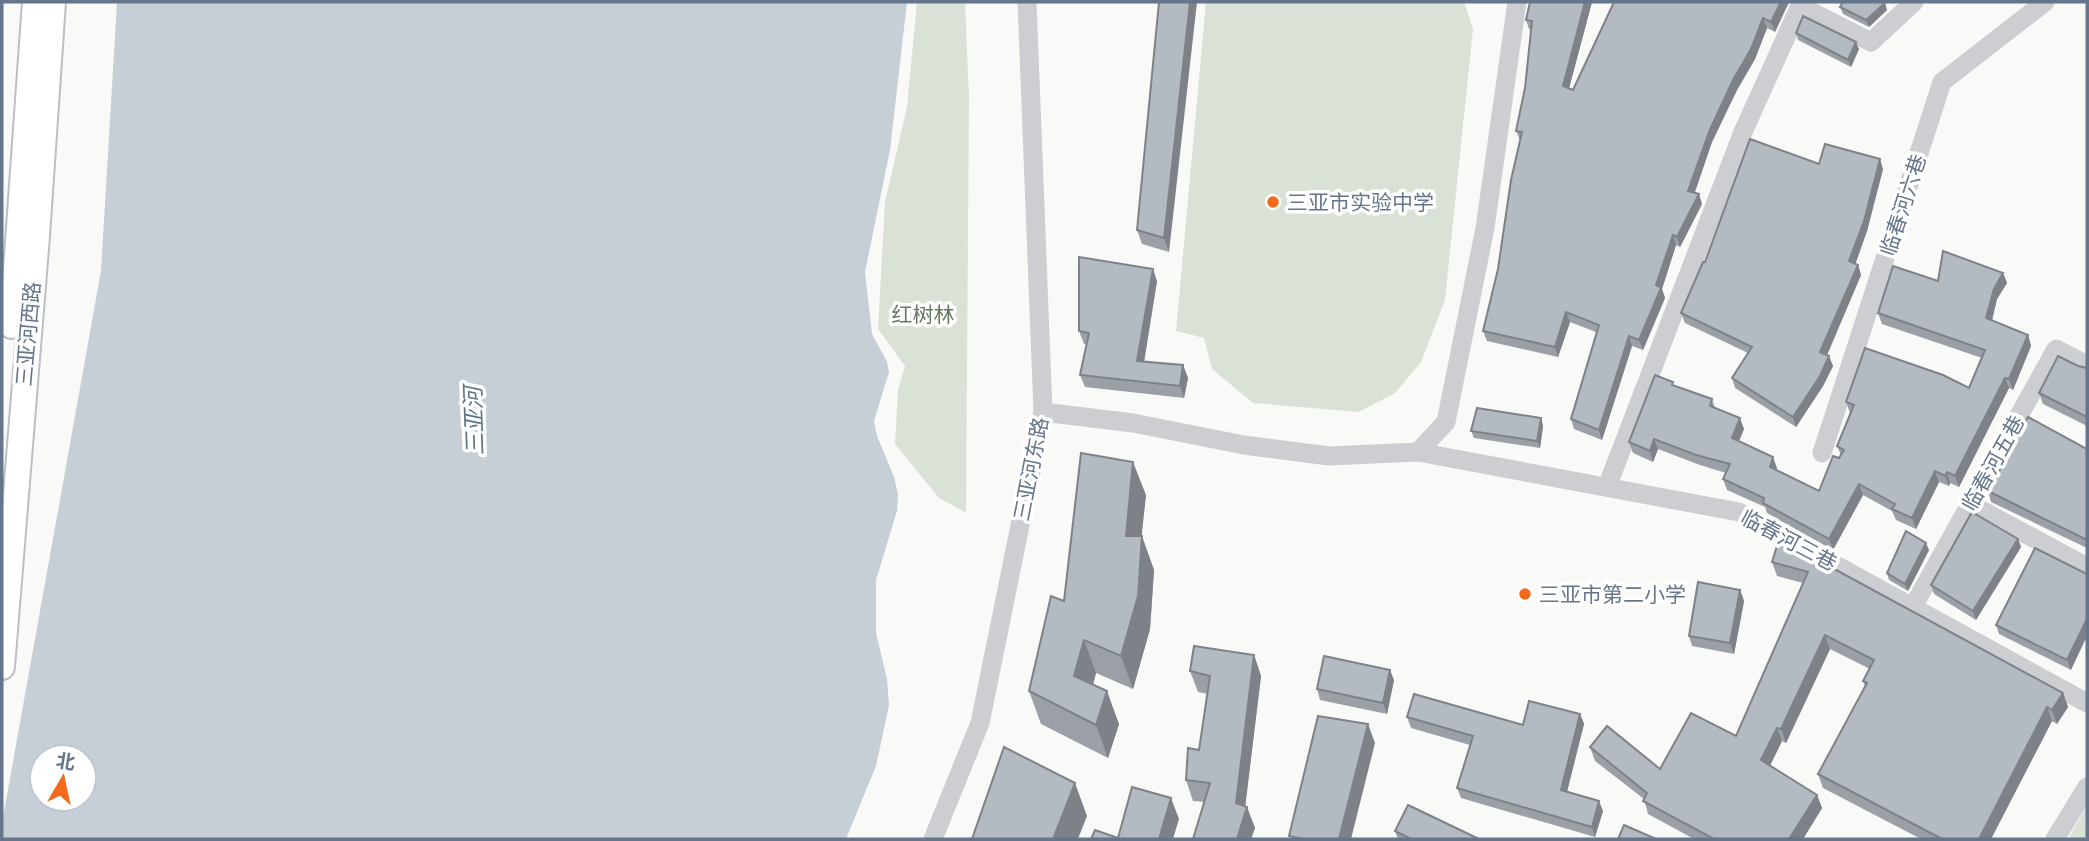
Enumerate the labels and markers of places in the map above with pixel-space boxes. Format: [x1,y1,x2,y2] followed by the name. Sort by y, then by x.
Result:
[1287,189,1434,216] place label: 三亚市实验中学
[1265,194,1281,210] marker: 三亚市实验中学
[1539,581,1686,608] place label: 三亚市第二小学
[1517,586,1533,602] marker: 三亚市第二小学

